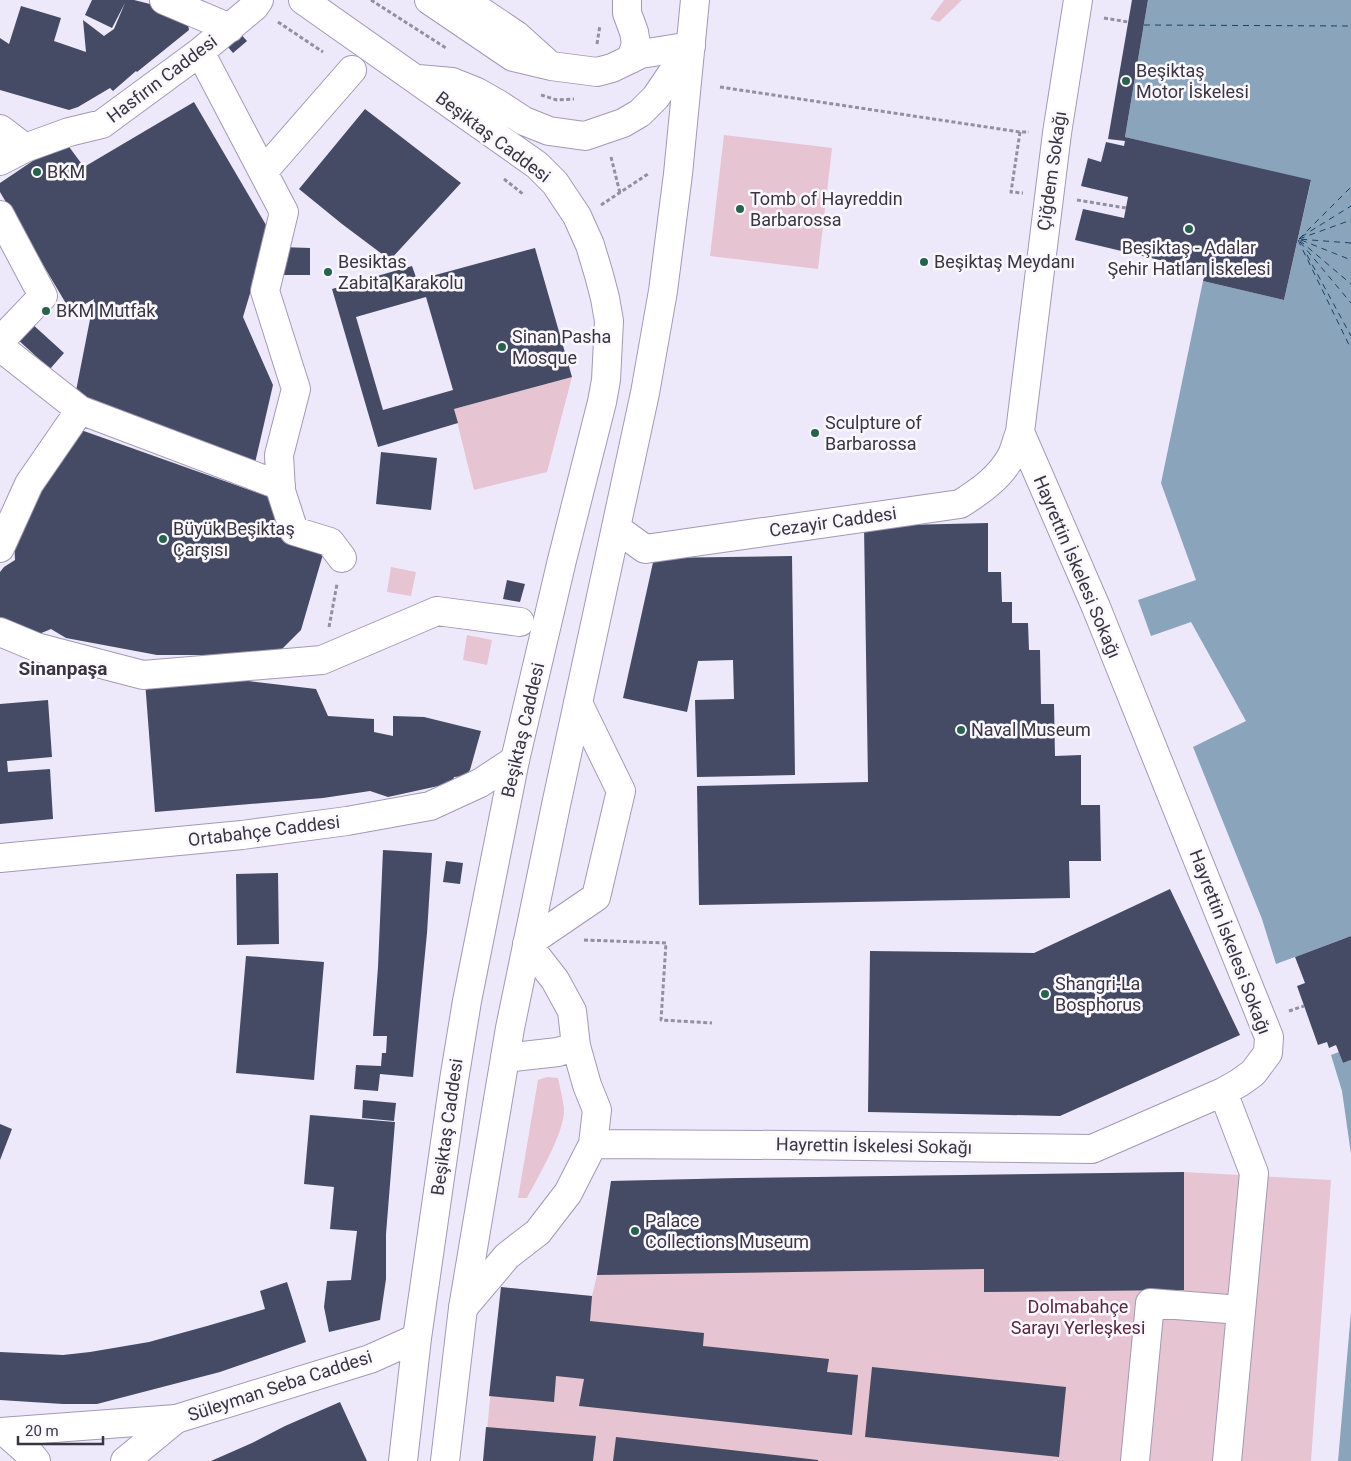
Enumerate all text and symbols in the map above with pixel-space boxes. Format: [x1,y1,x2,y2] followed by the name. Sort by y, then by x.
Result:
[102,30,221,127] street label: Hasfırın Caddesi
[1136,60,1249,102] place label: Beşiktaş Motor İskelesi
[1120,75,1132,87] marker: Beşiktaş Motor İskelesi
[432,87,555,187] street label: Beşiktaş Caddesi
[1033,110,1070,232] street label: Çiğdem Sokağı
[47,161,85,182] place label: BKM
[31,166,43,178] marker: BKM
[750,188,903,230] place label: Tomb of Hayreddin Barbarossa
[734,203,746,215] marker: Tomb of Hayreddin Barbarossa
[1183,223,1195,235] marker: Beşiktaş - Adalar Şehir Hatları İskelesi
[1107,237,1271,279] place label: Beşiktaş - Adalar Şehir Hatları İskelesi
[338,251,464,293] place label: Besiktas Zabita Karakolu
[934,251,1075,272] place label: Beşiktaş Meydanı
[918,256,930,268] marker: Beşiktaş Meydanı
[322,266,334,278] marker: Besiktas Zabita Karakolu
[56,300,156,321] place label: BKM Mutfak
[40,305,52,317] marker: BKM Mutfak
[512,326,611,368] place label: Sinan Pasha Mosque
[496,341,508,353] marker: Sinan Pasha Mosque
[825,412,923,454] place label: Sculpture of Barbarossa
[809,427,821,439] marker: Sculpture of Barbarossa
[1029,472,1125,661] street label: Hayrettin İskelesi Sokağı
[768,502,898,541] street label: Cezayir Caddesi
[173,518,295,560] place label: Büyük Beşiktaş Çarşısı
[157,533,169,545] marker: Büyük Beşiktaş Çarşısı
[19,657,107,680] district label: Sinanpaşa
[497,660,548,799] street label: Beşiktaş Caddesi
[971,719,1091,740] place label: Naval Museum
[955,724,967,736] marker: Naval Museum
[187,811,341,850] street label: Ortabahçe Caddesi
[1186,846,1275,1037] street label: Hayrettin İskelesi Sokağı
[1055,973,1141,1015] place label: Shangri-La Bosphorus
[1039,988,1051,1000] marker: Shangri-La Bosphorus
[427,1057,467,1197] street label: Beşiktaş Caddesi
[776,1133,972,1158] street label: Hayrettin İskelesi Sokağı
[645,1210,809,1252] place label: Palace Collections Museum
[629,1225,641,1237] marker: Palace Collections Museum
[1011,1296,1145,1338] park label: Dolmabahçe Sarayı Yerleşkesi
[185,1346,375,1425] street label: Süleyman Seba Caddesi
[18,1414,102,1446] scale bar
[25,1422,59,1440] text: 20 m

